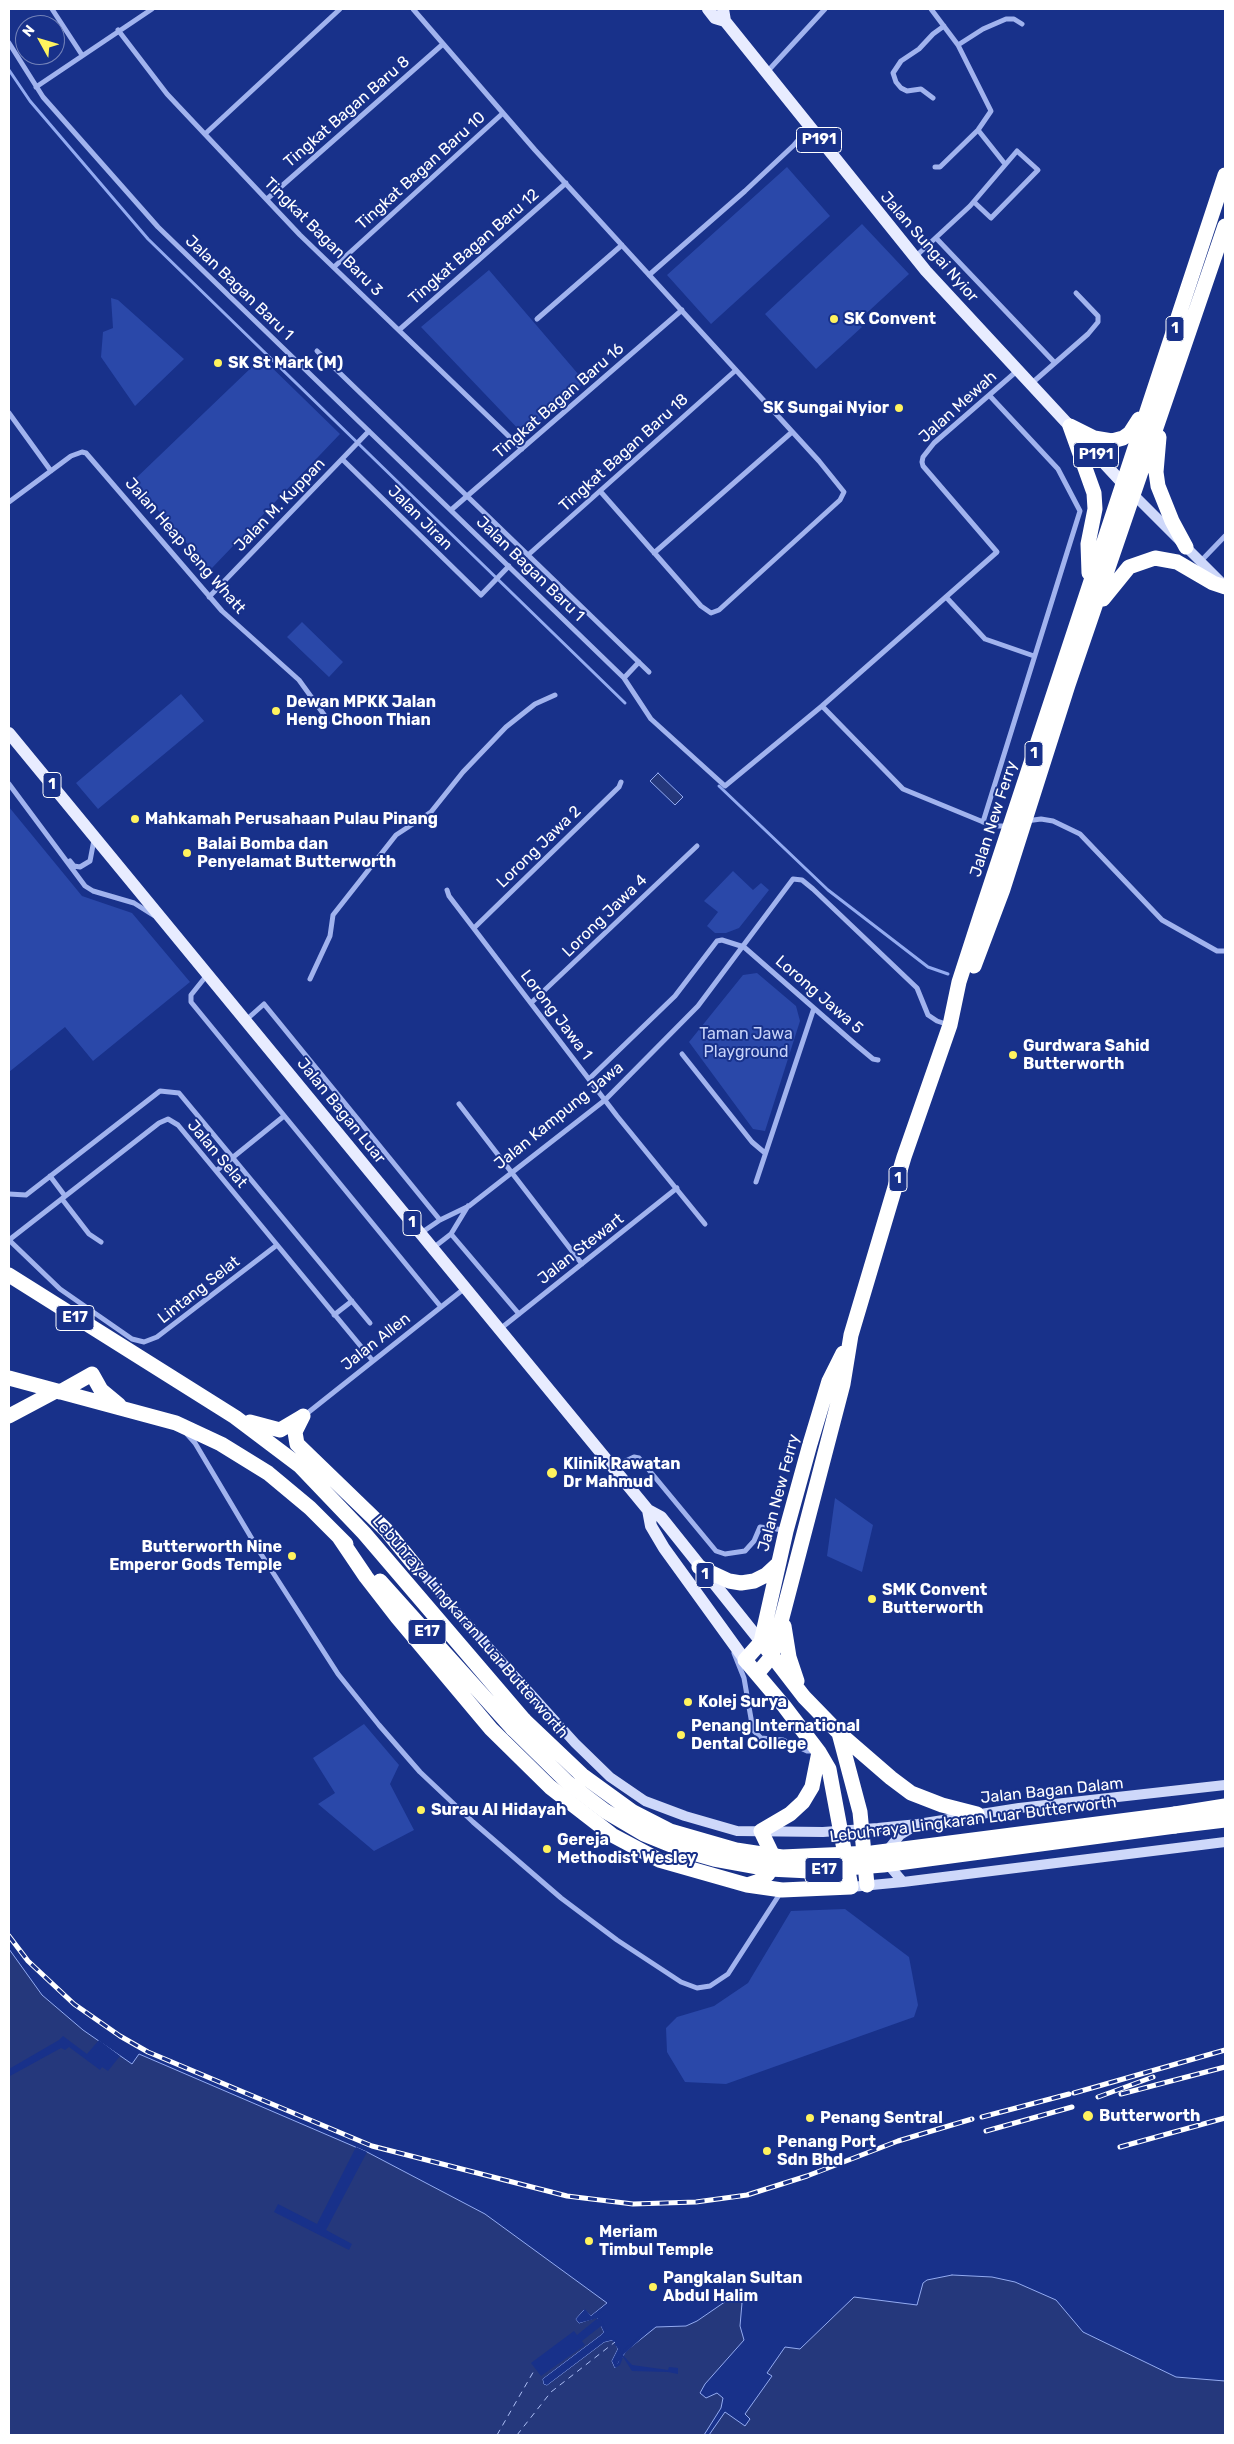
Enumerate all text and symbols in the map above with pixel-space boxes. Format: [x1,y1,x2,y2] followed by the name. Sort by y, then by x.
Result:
[15,15,65,65] north arrow
[19,22,39,40] text: N
[280,52,414,172] street label: Tingkat Bagan Baru 8
[353,108,489,234] street label: Tingkat Bagan Baru 10
[796,128,842,152] road number: P191
[260,174,386,300] street label: Tingkat Bagan Baru 3
[405,185,543,309] street label: Tingkat Bagan Baru 12
[876,188,982,306] street label: Jalan Sungai Nyior
[181,232,297,344] street label: Jalan Bagan Baru 1
[844,309,936,329] place label: SK Convent
[828,313,840,325] marker: SK Convent
[1166,316,1184,342] road number: 1
[490,339,628,463] street label: Tingkat Bagan Baru 16
[228,353,343,373] place label: SK St Mark (M)
[212,357,224,369] marker: SK St Mark (M)
[915,367,1001,447] street label: Jalan Mewah
[556,390,692,516] street label: Tingkat Bagan Baru 18
[763,398,889,418] place label: SK Sungai Nyior
[893,402,905,414] marker: SK Sungai Nyior
[1074,442,1118,468] road number: P191
[231,454,329,556] street label: Jalan M. Kuppan
[121,474,249,618] street label: Jalan Heap Seng Whatt
[384,482,456,554] street label: Jalan Jiran
[472,513,588,625] street label: Jalan Bagan Baru 1
[286,692,436,730] place label: Dewan MPKK Jalan Heng Choon Thian
[270,705,282,717] marker: Dewan MPKK Jalan Heng Choon Thian
[1025,742,1043,766] road number: 1
[966,759,1022,879] street label: Jalan New Ferry
[43,772,61,798] road number: 1
[493,802,585,892] street label: Lorong Jawa 2
[145,809,438,829] place label: Mahkamah Perusahaan Pulau Pinang
[129,813,141,825] marker: Mahkamah Perusahaan Pulau Pinang
[197,834,396,872] place label: Balai Bomba dan Penyelamat Butterworth
[181,847,193,859] marker: Balai Bomba dan Penyelamat Butterworth
[559,871,651,961] street label: Lorong Jawa 4
[771,952,867,1038] street label: Lorong Jawa 5
[516,966,596,1064] street label: Lorong Jawa 1
[699,1024,793,1062] park label: Taman Jawa Playground
[1023,1036,1150,1074] place label: Gurdwara Sahid Butterworth
[1007,1049,1019,1061] marker: Gurdwara Sahid Butterworth
[293,1054,389,1168] street label: Jalan Bagan Luar
[491,1058,627,1174] street label: Jalan Kampung Jawa
[183,1116,251,1192] street label: Jalan Selat
[889,1166,907,1192] road number: 1
[534,1209,628,1289] street label: Jalan Stewart
[403,1210,421,1236] road number: 1
[154,1252,244,1328] street label: Lintang Selat
[56,1306,94,1330] road number: E17
[338,1309,414,1375] street label: Jalan Allen
[754,1432,804,1554] street label: Jalan New Ferry
[563,1454,680,1492] place label: Klinik Rawatan Dr Mahmud
[545,1466,559,1480] marker: Klinik Rawatan Dr Mahmud
[368,1512,572,1742] street label: Lebuhraya Lingkaran Luar Butterworth
[109,1537,282,1575] place label: Butterworth Nine Emperor Gods Temple
[286,1550,298,1562] marker: Butterworth Nine Emperor Gods Temple
[696,1562,714,1588] road number: 1
[882,1580,987,1618] place label: SMK Convent Butterworth
[866,1593,878,1605] marker: SMK Convent Butterworth
[408,1620,446,1644] road number: E17
[698,1692,787,1712] place label: Kolej Surya
[682,1696,694,1708] marker: Kolej Surya
[691,1716,860,1754] place label: Penang International Dental College
[675,1729,687,1741] marker: Penang International Dental College
[980,1774,1124,1808] street label: Jalan Bagan Dalam
[828,1793,1118,1847] street label: Lebuhraya Lingkaran Luar Butterworth
[431,1800,566,1820] place label: Surau Al Hidayah
[415,1804,427,1816] marker: Surau Al Hidayah
[557,1830,696,1868] place label: Gereja Methodist Wesley
[541,1843,553,1855] marker: Gereja Methodist Wesley
[805,1858,843,1882] road number: E17
[1099,2106,1200,2126] place label: Butterworth
[820,2108,943,2128] place label: Penang Sentral
[1081,2109,1095,2123] marker: Butterworth
[804,2112,816,2124] marker: Penang Sentral
[777,2132,876,2170] place label: Penang Port Sdn Bhd
[761,2145,773,2157] marker: Penang Port Sdn Bhd
[599,2222,713,2260] place label: Meriam Timbul Temple
[583,2235,595,2247] marker: Meriam Timbul Temple
[663,2268,802,2306] place label: Pangkalan Sultan Abdul Halim
[647,2281,659,2293] marker: Pangkalan Sultan Abdul Halim

